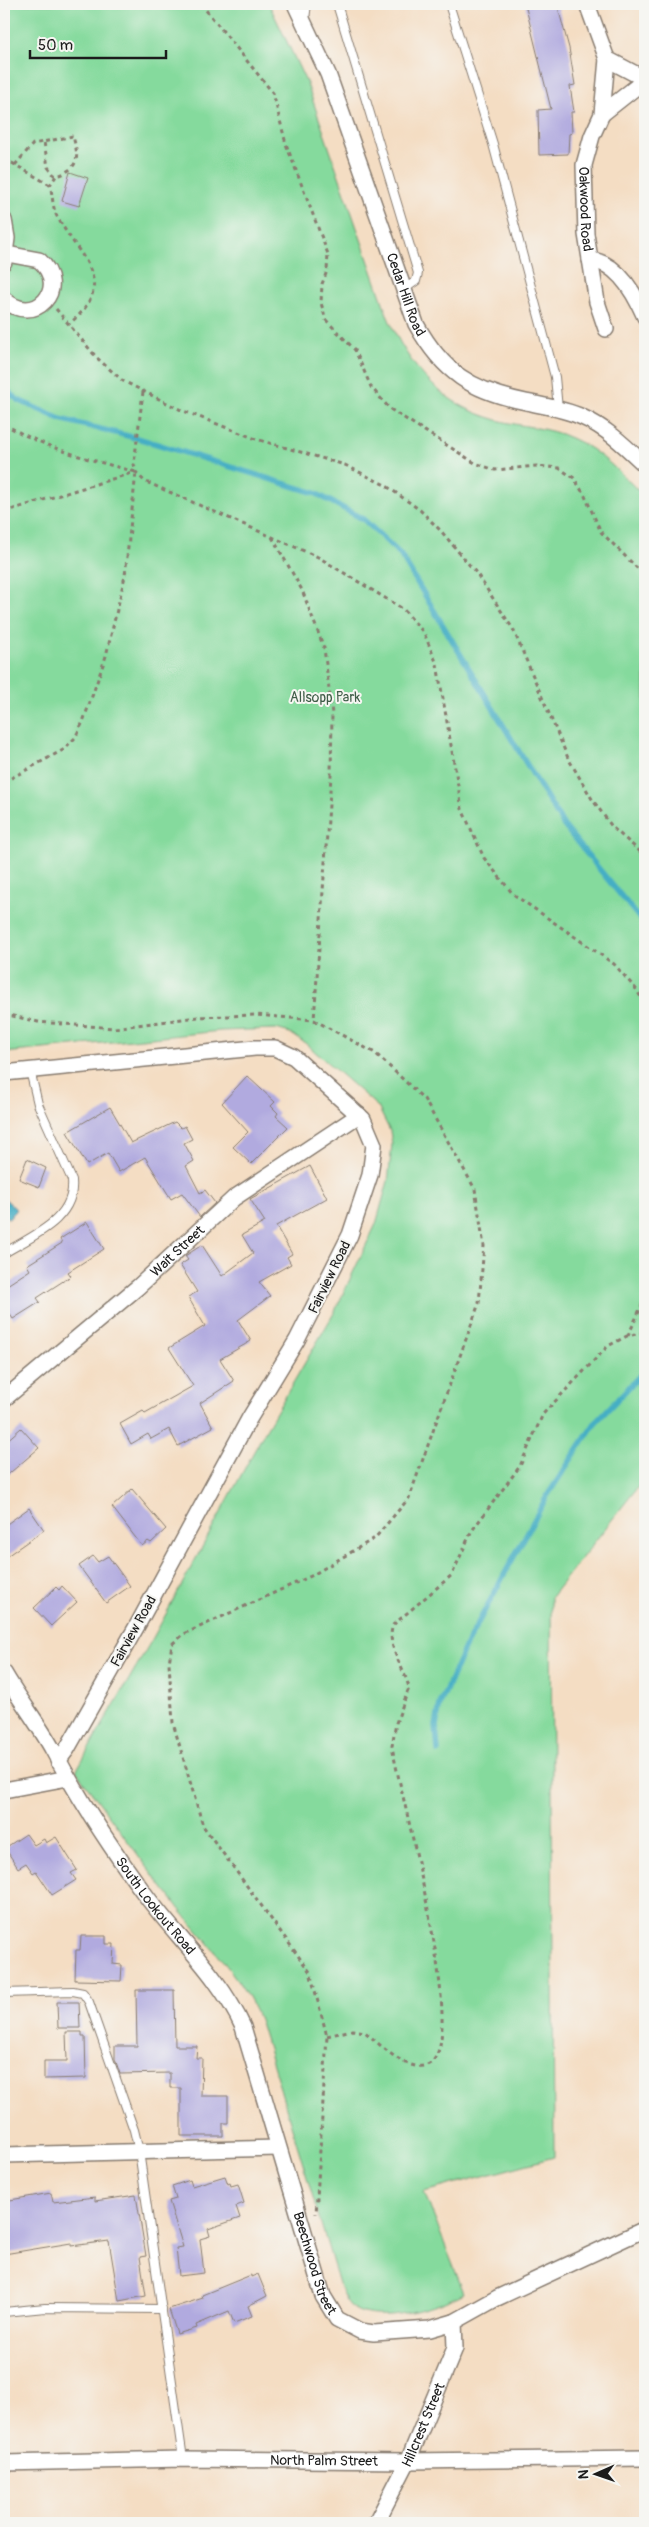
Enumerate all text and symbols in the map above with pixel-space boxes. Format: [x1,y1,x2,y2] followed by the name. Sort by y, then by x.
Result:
[30,28,166,60] scale bar
[38,36,73,55] text: 50 m
[575,166,597,253] street label: Oakwood Road
[383,251,429,339] street label: Cedar Hill Road
[290,689,360,706] park label: Allsopp Park
[147,1222,208,1280] street label: Wait Street
[305,1238,354,1316] street label: Fairview Road
[107,1593,160,1670] street label: Fairview Road
[112,1854,199,1958] street label: South Lookout Road
[289,2210,341,2318] street label: Beechwood Street
[398,2380,449,2470] street label: Hillcrest Street
[572,2450,622,2500] north arrow
[270,2452,378,2470] street label: North Palm Street
[575,2469,592,2479] text: N

